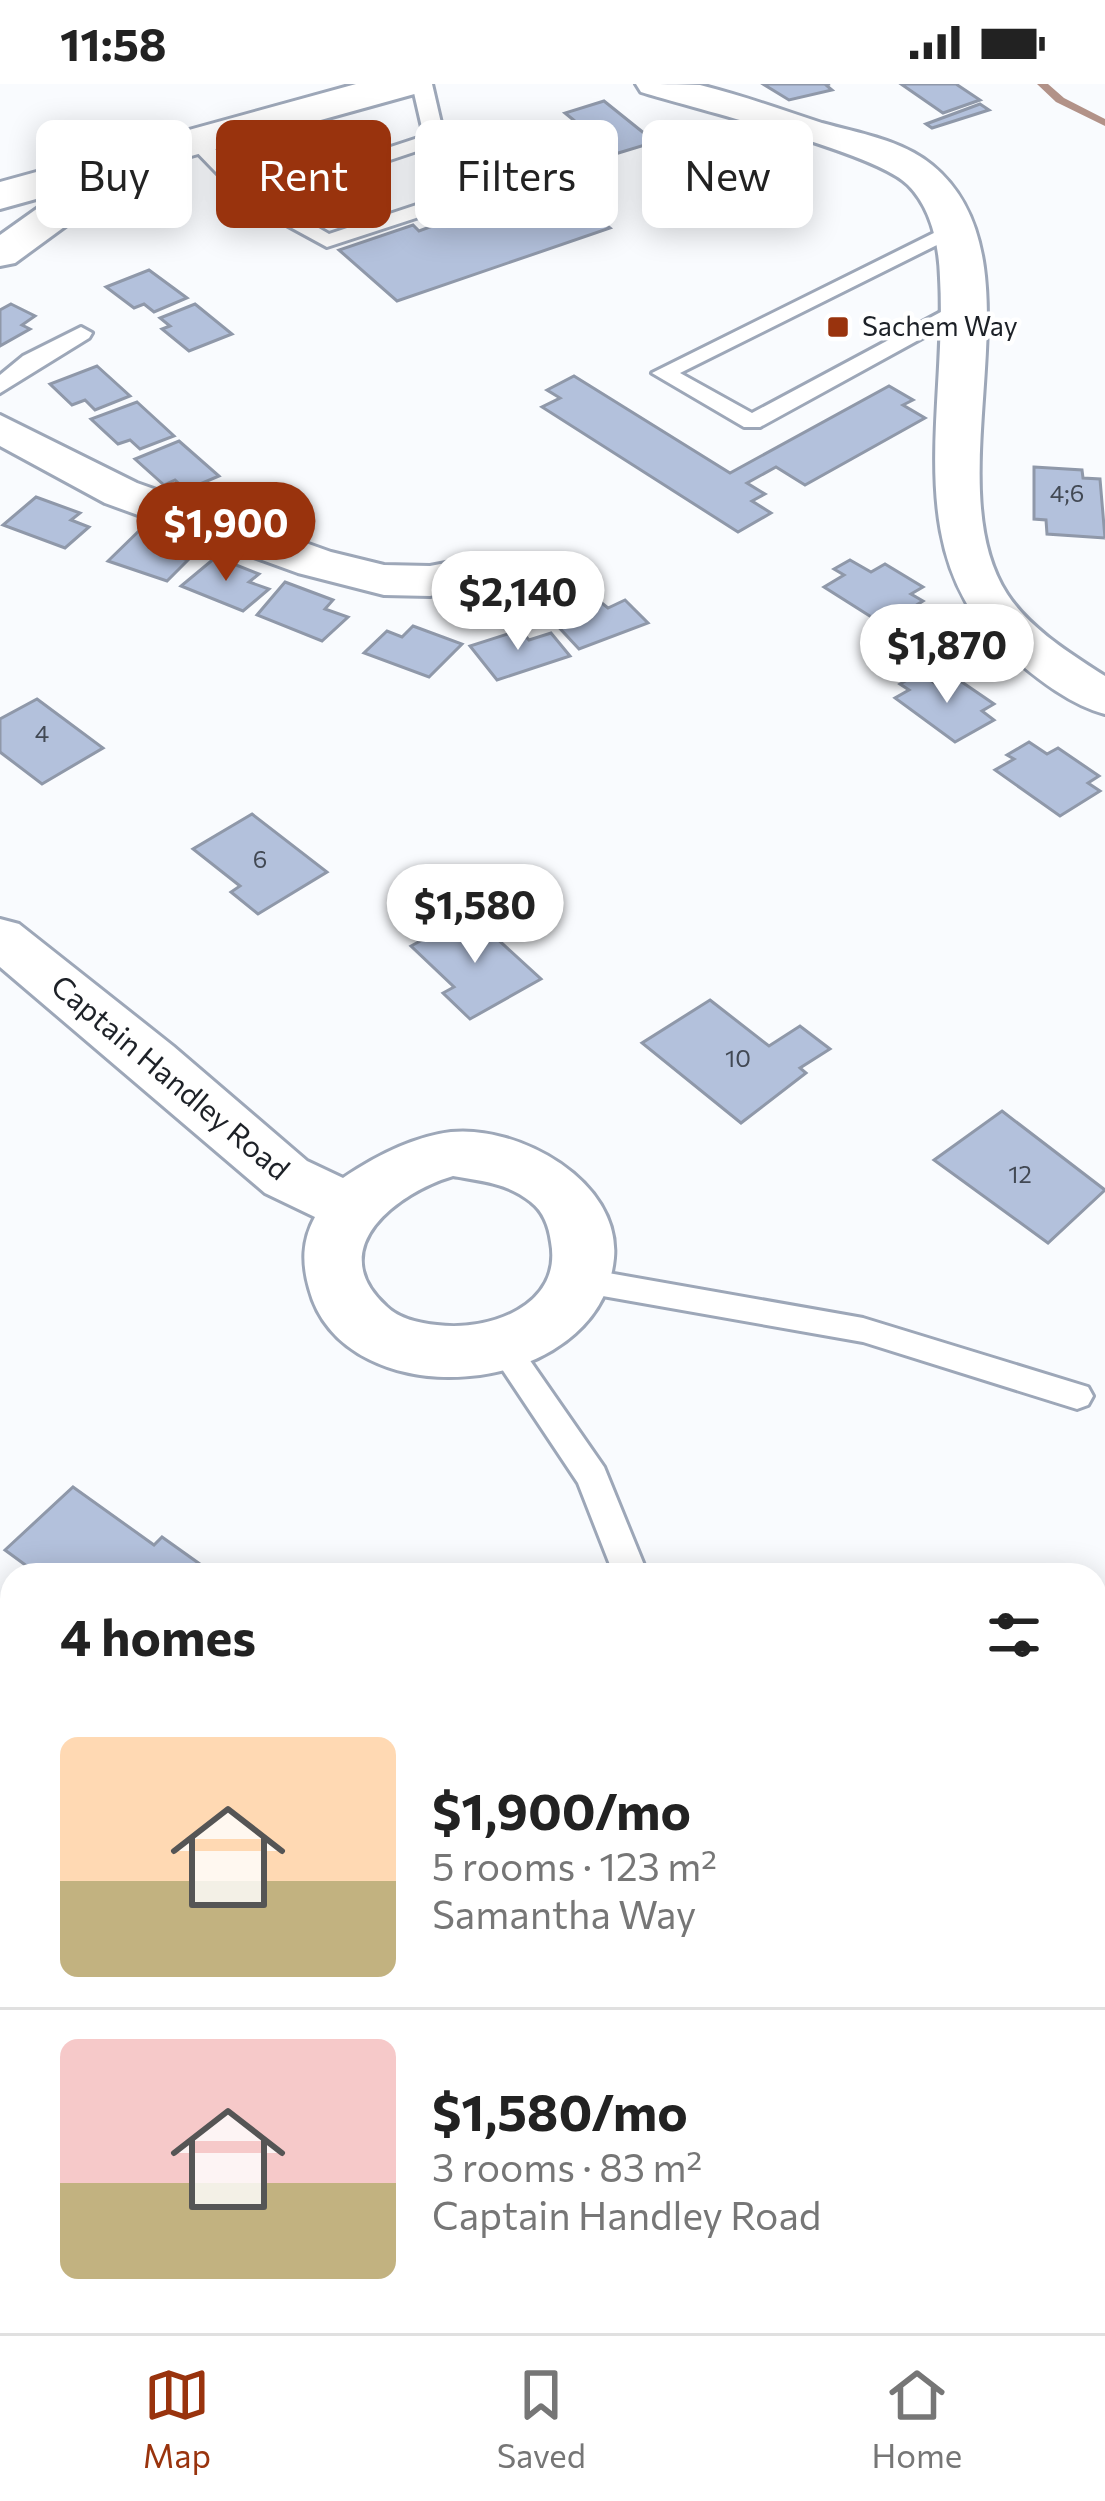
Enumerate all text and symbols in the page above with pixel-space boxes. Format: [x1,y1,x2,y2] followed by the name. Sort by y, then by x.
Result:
[60,15,167,70] text: 11:58
[36,120,192,228] chip: Buy
[216,120,391,228] chip: Rent
[415,120,618,228] chip: Filters
[642,120,813,228] chip: New
[862,309,1018,342] place label: Sachem Way
[825,314,851,340] marker: Sachem Way
[1050,478,1084,507] house number: 4;6
[128,482,324,584] pin: $1,900
[163,497,289,545] text: $1,900
[420,551,616,653] pin: $2,140
[459,566,577,614] text: $2,140
[849,604,1045,706] pin: $1,870
[887,619,1007,667] text: $1,870
[35,718,49,747] house number: 4
[253,844,267,873] house number: 6
[377,864,573,966] pin: $1,580
[414,879,536,927] text: $1,580
[45,966,298,1187] street label: Captain Handley Road
[725,1043,751,1072] house number: 10
[1008,1159,1032,1188] house number: 12
[981,1602,1047,1668] icon: filters
[60,1604,256,1667] text: 4 homes
[432,1778,691,1841] text: $1,900/mo
[156,1785,300,1929] icon: home
[432,1841,717,1889] text: 5 rooms · 123 m²
[432,1889,696,1937] text: Samantha Way
[432,2079,688,2142] text: $1,580/mo
[156,2087,300,2231] icon: home
[432,2142,702,2190] text: 3 rooms · 83 m²
[432,2190,821,2238] text: Captain Handley Road
[143,2362,211,2475] tab: Map
[497,2362,586,2475] tab: Saved
[871,2362,962,2475] tab: Home

